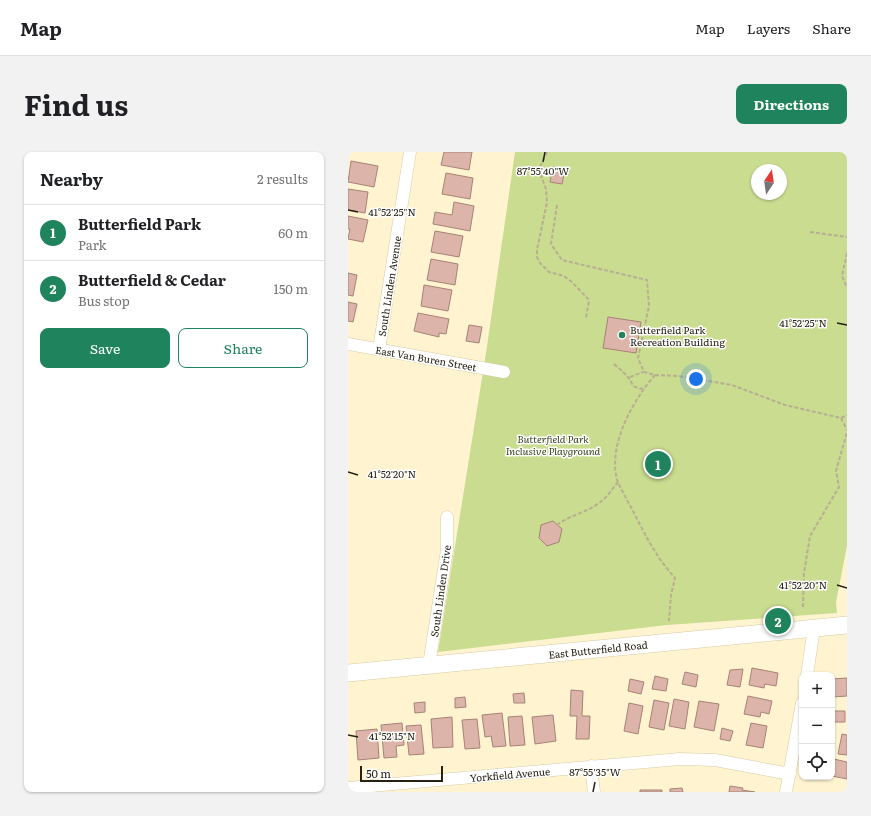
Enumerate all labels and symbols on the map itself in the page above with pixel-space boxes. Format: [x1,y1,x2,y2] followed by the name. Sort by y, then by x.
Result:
[517,163,569,178] text: 87°55'40"W
[751,164,787,200] north arrow
[368,204,416,219] text: 41°52'25"N
[374,235,404,337] street label: South Linden Avenue
[779,315,827,330] text: 41°52'25"N
[630,322,725,349] place label: Butterfield Park Recreation Building
[617,330,627,340] marker: Butterfield Park Recreation Building
[374,342,478,374] street label: East Van Buren Street
[686,369,706,389] your location
[506,431,601,458] park label: Butterfield Park Inclusive Playground
[645,449,671,479] pin: 1
[368,466,416,481] text: 41°52'20"N
[426,544,454,638] street label: South Linden Drive
[779,577,827,592] text: 41°52'20"N
[765,606,791,636] pin: 2
[548,636,648,662] street label: East Butterfield Road
[369,728,415,743] text: 41°52'15"N
[469,763,551,785] street label: Yorkfield Avenue
[360,764,443,783] scale bar
[569,764,621,779] text: 87°55'35"W

